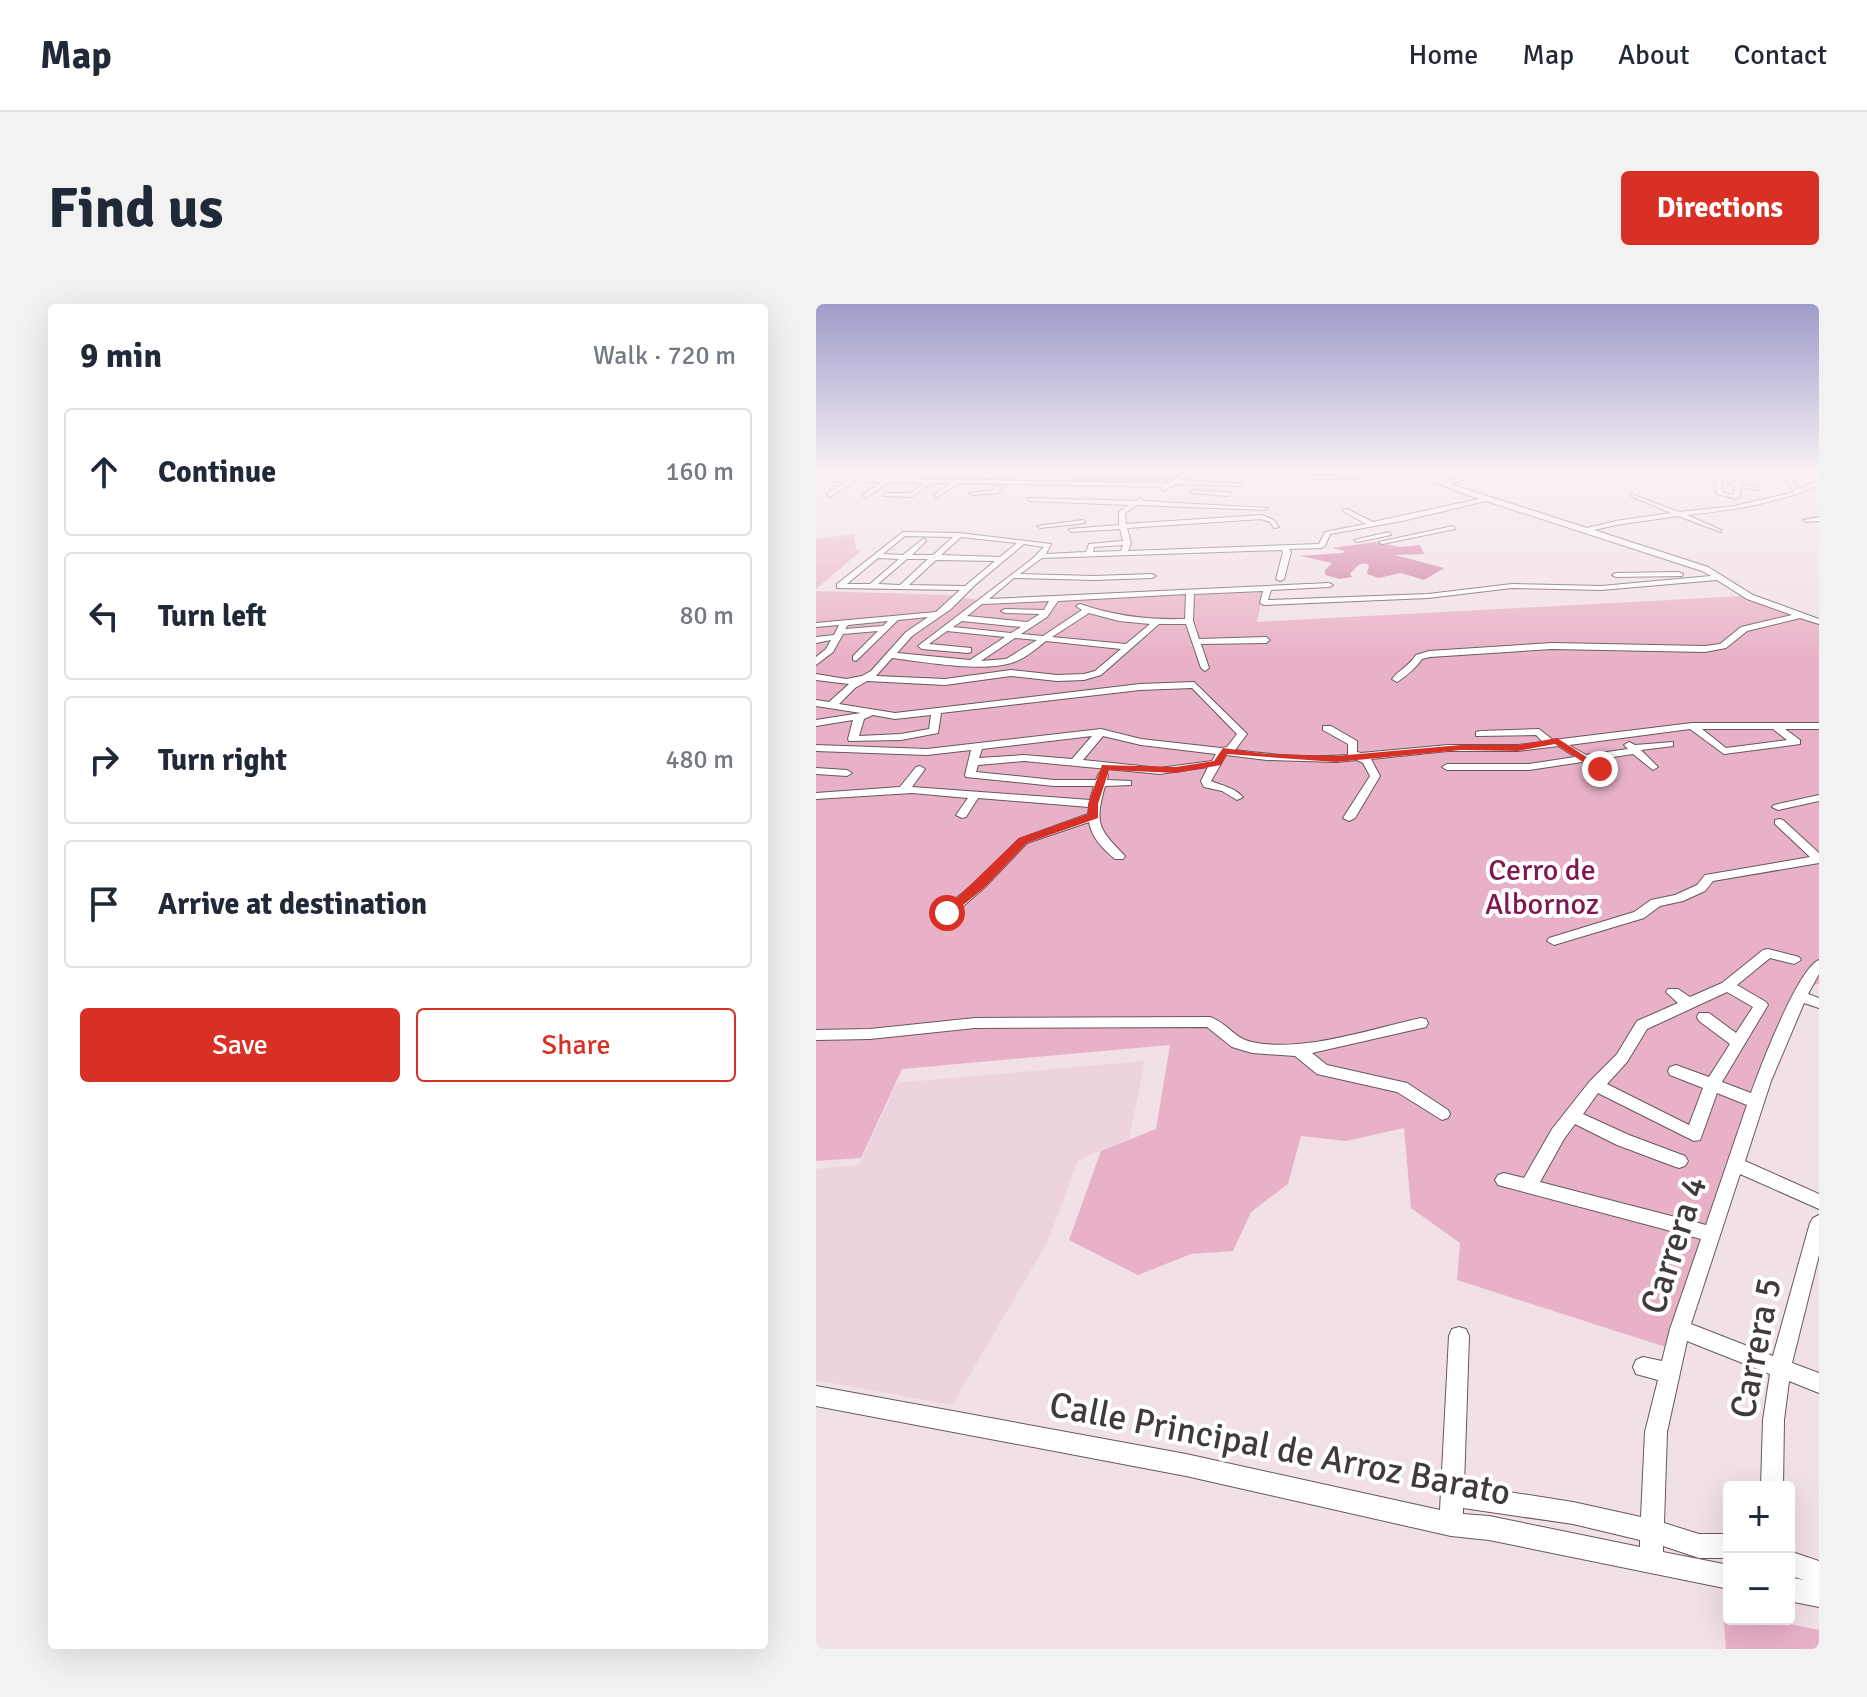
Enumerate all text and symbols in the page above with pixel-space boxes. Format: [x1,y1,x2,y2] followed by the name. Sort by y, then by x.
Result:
[40,32,112,79] text: Map
[1409,38,1478,72] text: Home
[1522,38,1574,72] text: Map
[1618,38,1690,72] text: About
[1734,38,1827,72] text: Contact
[1621,171,1819,245] button: Directions
[48,174,223,243] text: Find us
[80,335,162,377] text: 9 min
[593,340,736,372] text: Walk · 720 m
[82,450,126,494] icon: ahead
[158,454,276,491] text: Continue
[665,456,734,488] text: 160 m
[82,594,126,638] icon: left
[158,598,267,635] text: Turn left
[679,600,734,632] text: 80 m
[82,738,126,782] icon: right
[158,742,287,779] text: Turn right
[665,744,734,776] text: 480 m
[1582,751,1618,787] route end
[1485,852,1599,923] park label: Cerro de Albornoz
[82,882,126,926] icon: arrive
[158,886,427,923] text: Arrive at destination
[929,895,965,931] route start
[80,1008,400,1082] button: Save
[416,1008,736,1082] button: Share
[1631,1170,1717,1320] street label: Carrera 4
[1720,1274,1792,1422] street label: Carrera 5
[1046,1382,1514,1516] street label: Calle Principal de Arroz Barato
[1723,1481,1795,1625] map controls
[1723,1481,1795,1553] button: +
[1723,1553,1795,1625] button: −

